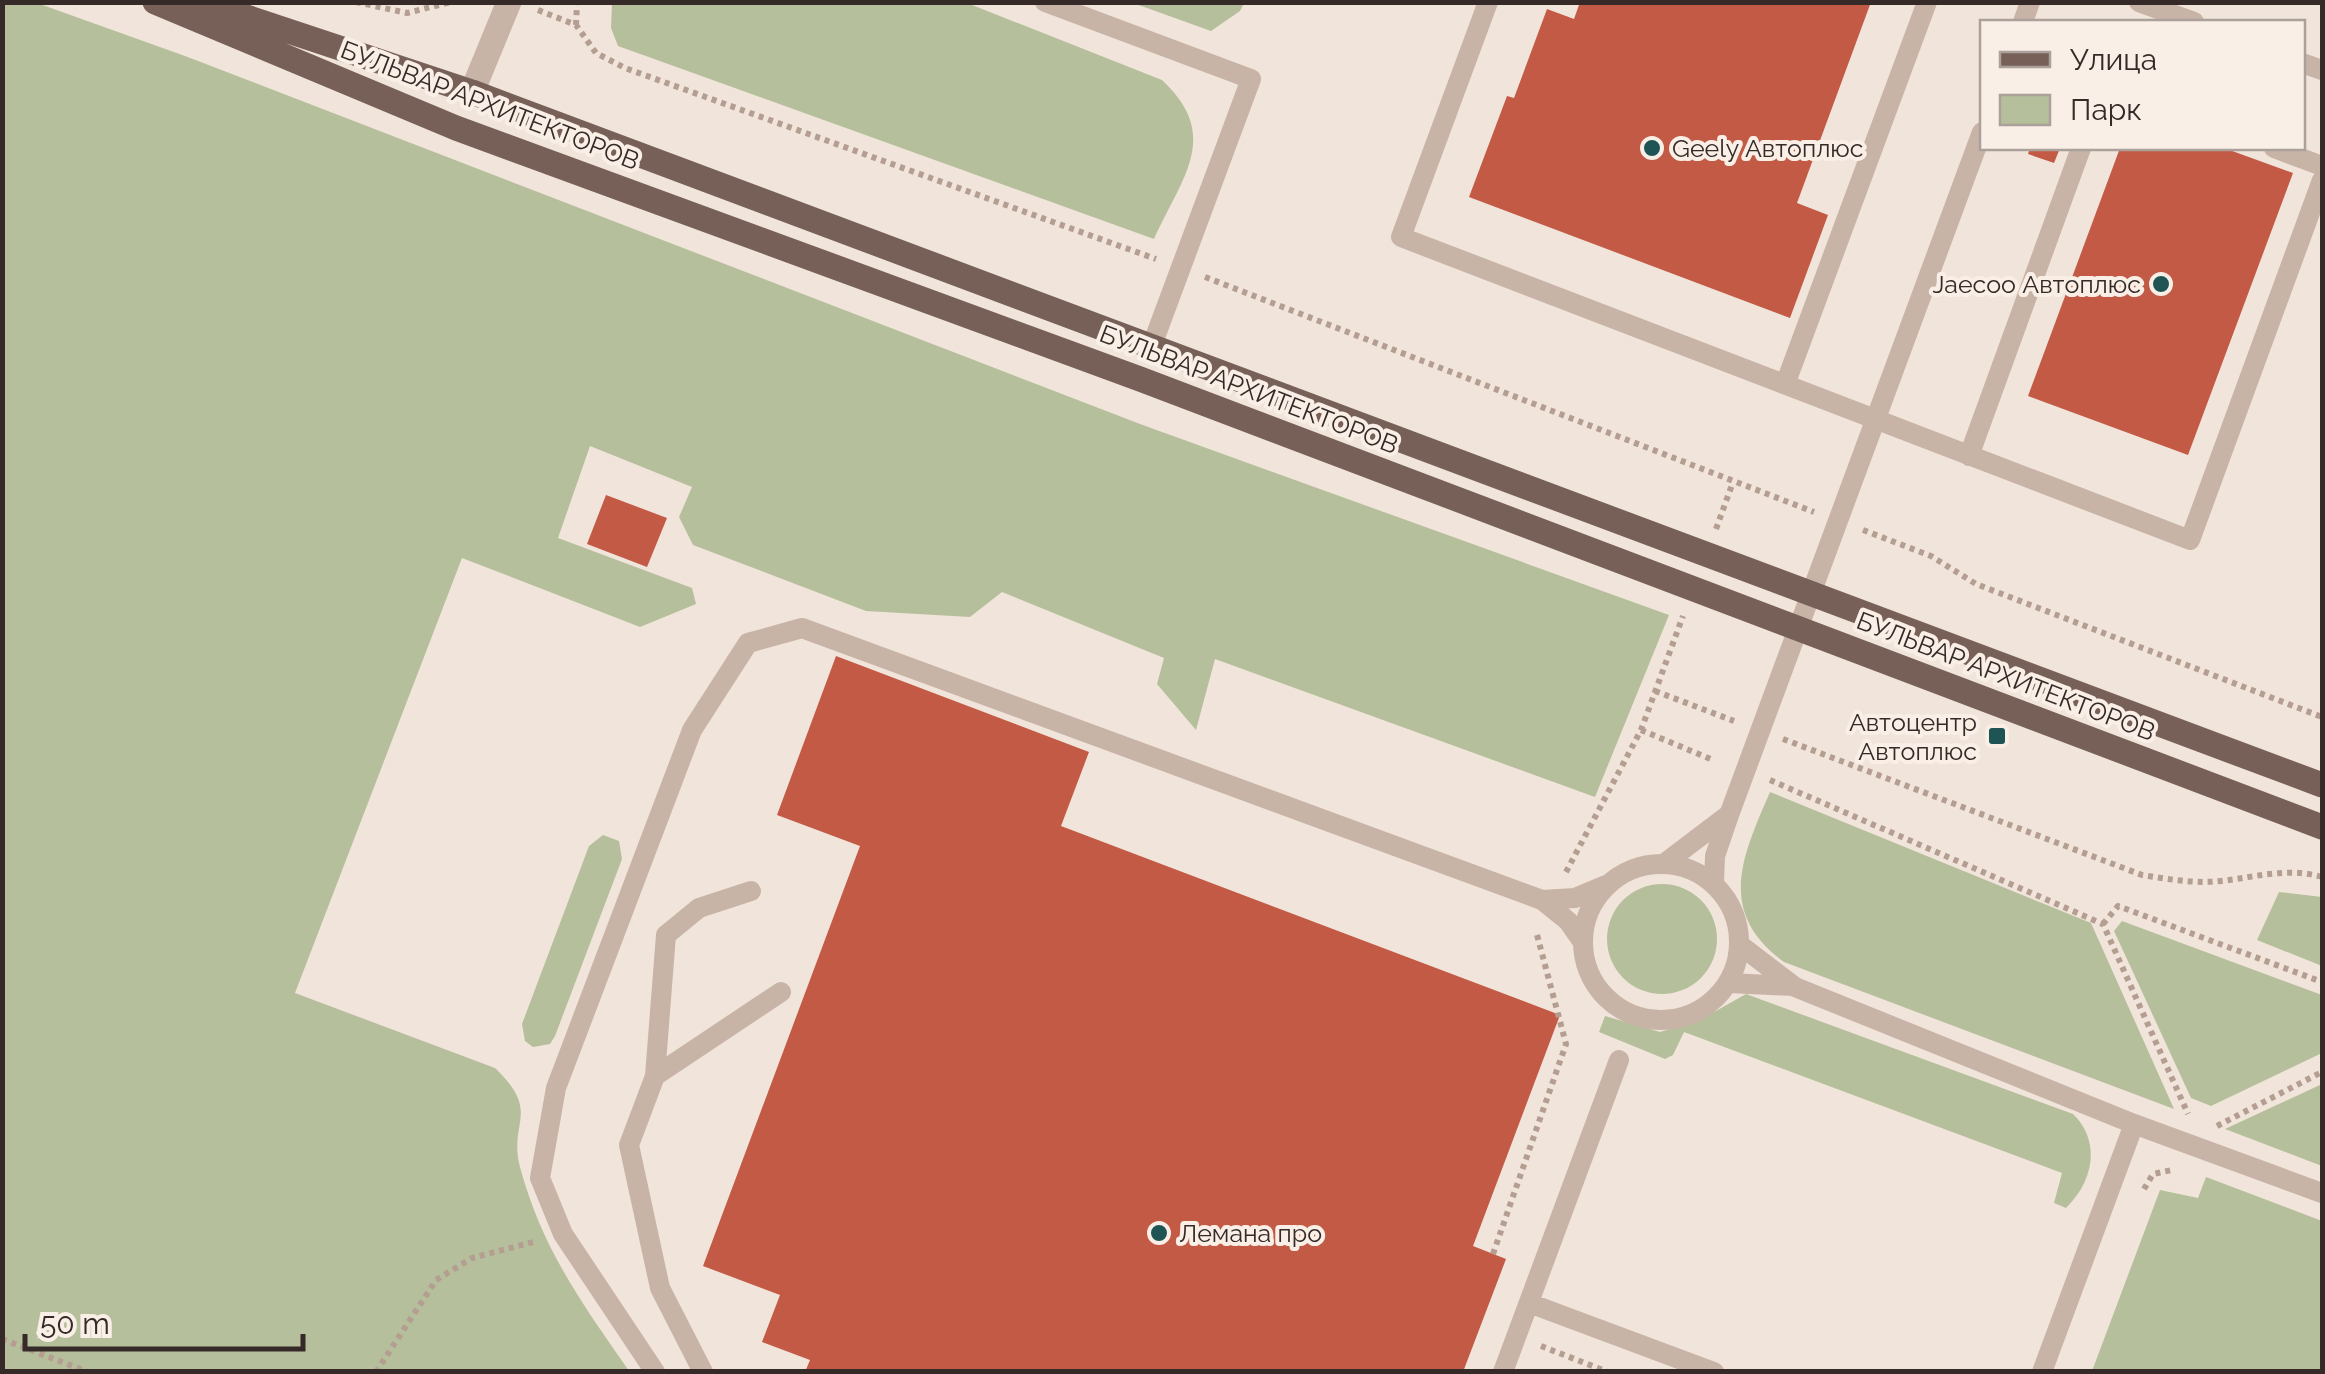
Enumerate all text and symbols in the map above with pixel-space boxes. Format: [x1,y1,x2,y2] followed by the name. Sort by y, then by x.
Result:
[1980,20,2305,150] legend
[337,34,643,176] street label: БУЛЬВАР АРХИТЕКТОРОВ
[2070,42,2157,77] text: Улица
[2070,92,2142,127] text: Парк
[1672,133,1864,163] place label: Geely Автоплюс
[1641,137,1663,159] marker: Geely Автоплюс
[1933,269,2141,299] place label: Jaecoo Автоплюс
[2150,273,2172,295] marker: Jaecoo Автоплюс
[1096,318,1402,460] street label: БУЛЬВАР АРХИТЕКТОРОВ
[1853,605,2159,747] street label: БУЛЬВАР АРХИТЕКТОРОВ
[1849,707,1977,766] place label: Автоцентр Автоплюс
[1986,725,2008,747] marker: Автоцентр Автоплюс
[1179,1218,1322,1248] place label: Лемана про
[1148,1222,1170,1244] marker: Лемана про
[25,1289,302,1351] scale bar
[40,1306,110,1341] text: 50 m

